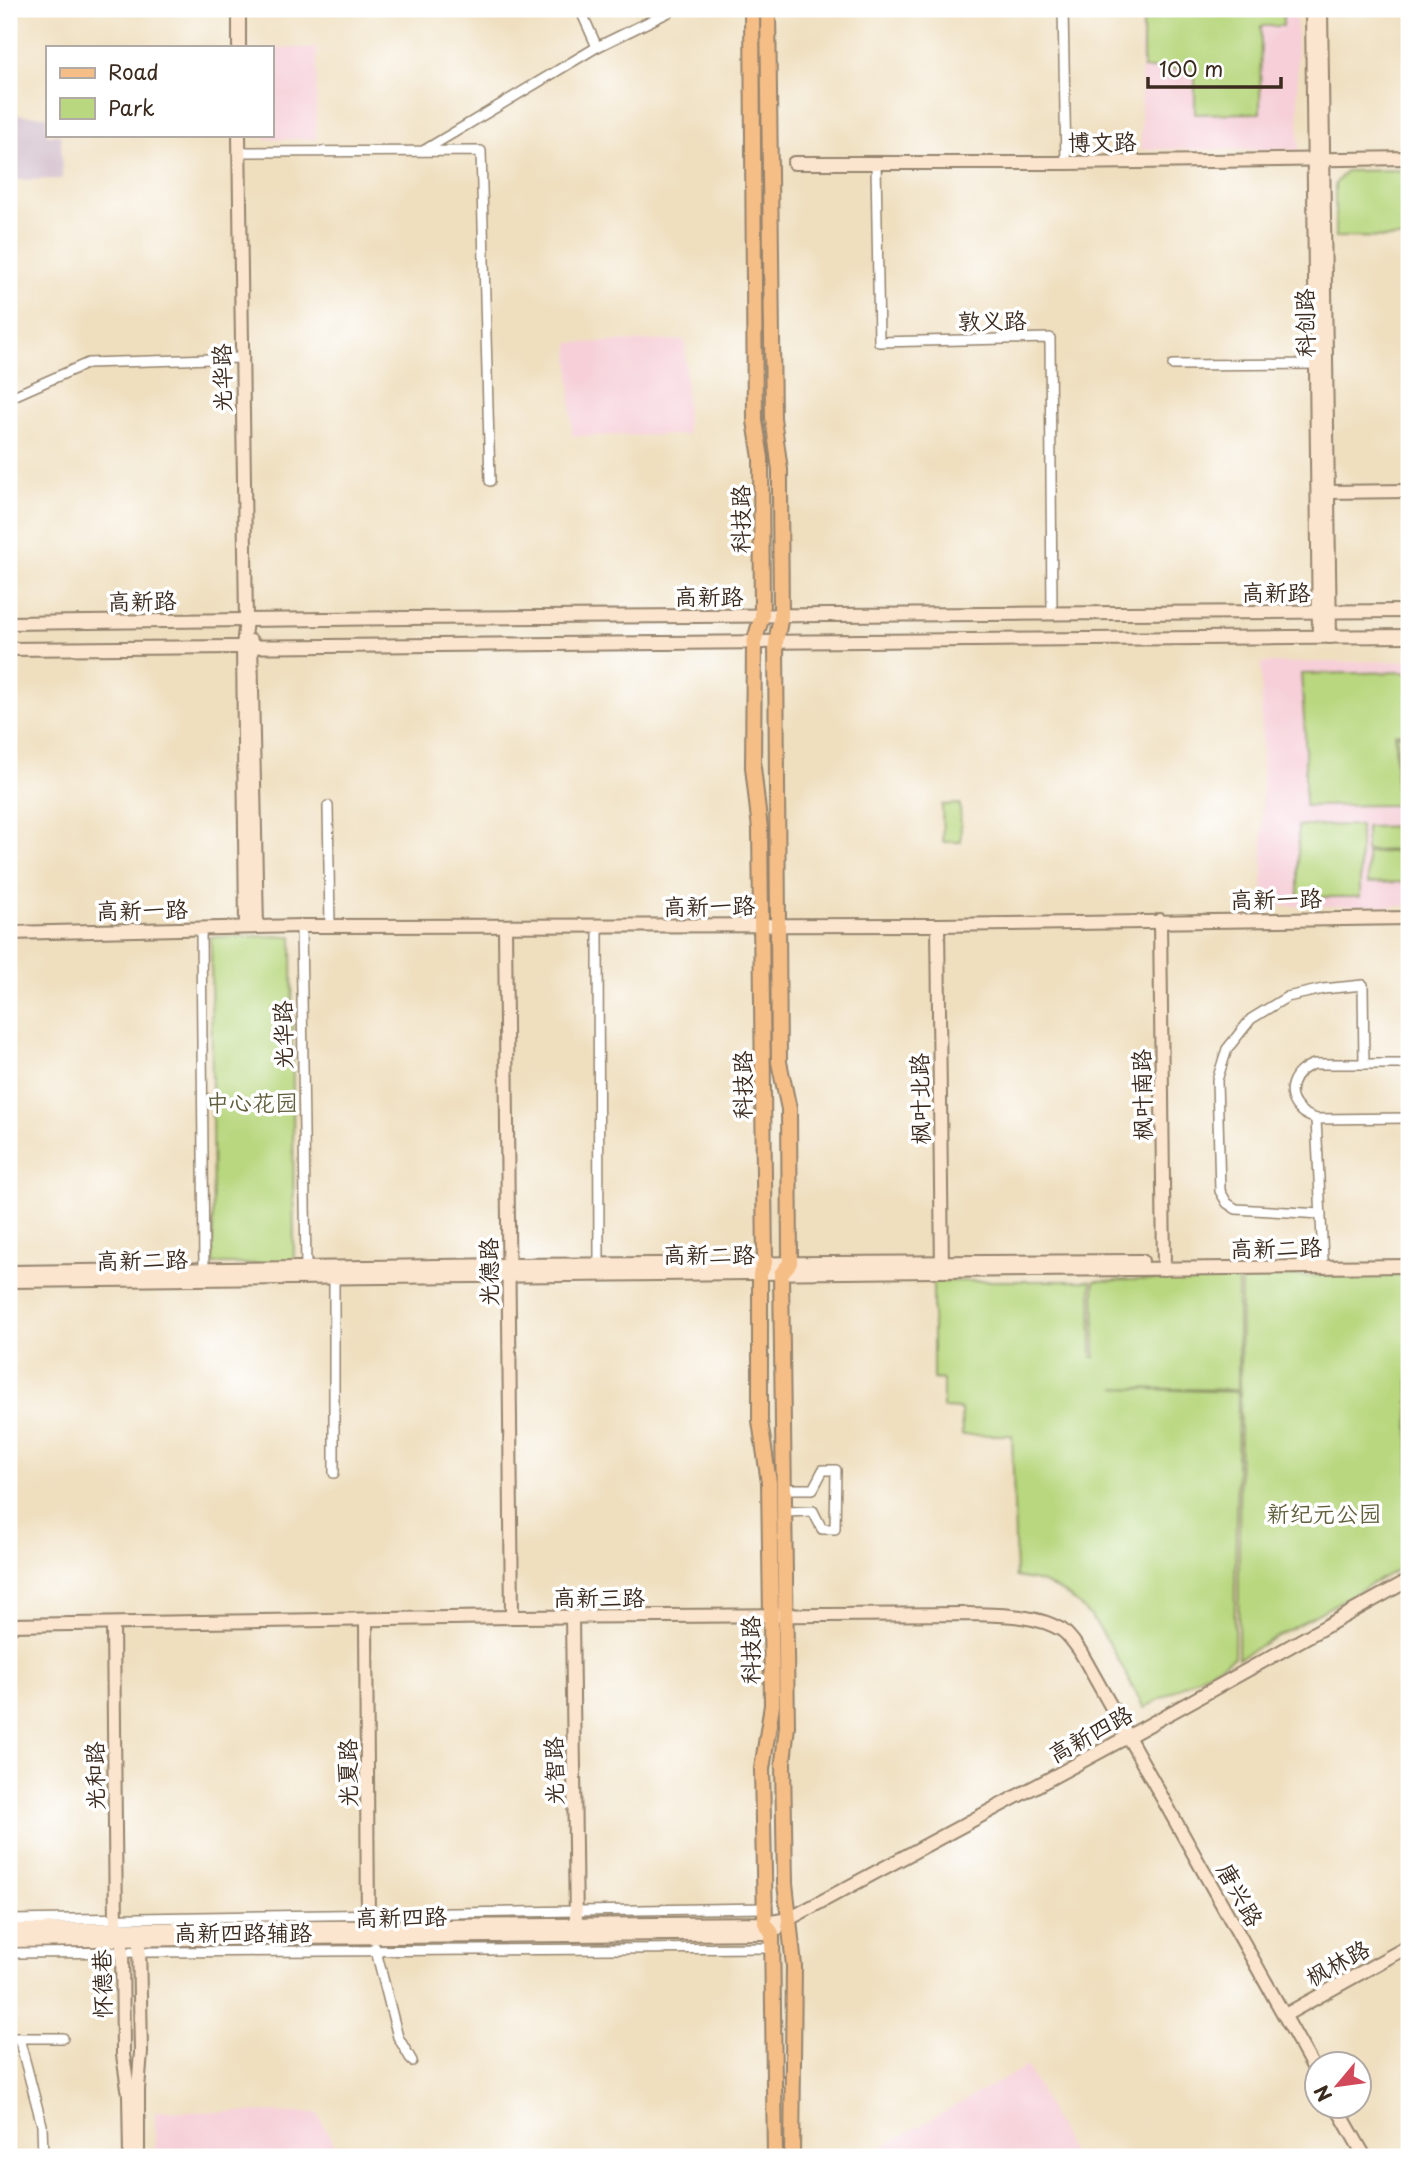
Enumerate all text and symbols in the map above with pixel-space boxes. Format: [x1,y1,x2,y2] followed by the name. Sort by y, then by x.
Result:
[46,46,273,136] legend
[1148,46,1282,90] scale bar
[1159,52,1223,84] text: 100 m
[108,55,159,87] text: Road
[108,91,155,123] text: Park
[1067,123,1137,159] street label: 博文路
[1286,288,1322,358] street label: 科创路
[957,302,1027,338] street label: 敦义路
[203,343,239,413] street label: 光华路
[722,485,757,554] street label: 科技路
[1242,574,1311,609] street label: 高新路
[675,578,744,613] street label: 高新路
[107,582,177,618] street label: 高新路
[1230,880,1322,916] street label: 高新一路
[663,887,755,923] street label: 高新一路
[96,891,188,927] street label: 高新一路
[264,1000,300,1070] street label: 光华路
[1123,1049,1159,1141] street label: 枫叶南路
[724,1051,759,1120] street label: 科技路
[901,1053,937,1145] street label: 枫叶北路
[206,1084,298,1119] park label: 中心花园
[1230,1229,1322,1265] street label: 高新二路
[663,1236,755,1271] street label: 高新二路
[470,1238,505,1307] street label: 光德路
[96,1241,188,1277] street label: 高新二路
[1267,1495,1382,1530] park label: 新纪元公园
[553,1579,645,1614] street label: 高新三路
[732,1616,767,1685] street label: 科技路
[1041,1695,1139,1771] street label: 高新四路
[535,1736,571,1806] street label: 光智路
[329,1739,364,1808] street label: 光夏路
[76,1741,112,1811] street label: 光和路
[1209,1855,1273,1933] street label: 唐兴路
[355,1898,447,1934] street label: 高新四路
[174,1914,312,1949] street label: 高新四路辅路
[1298,1930,1376,1994] street label: 枫林路
[83,1948,119,2019] street label: 怀德巷
[1302,2050,1372,2120] north arrow
[1306,2080,1338,2107] text: N

